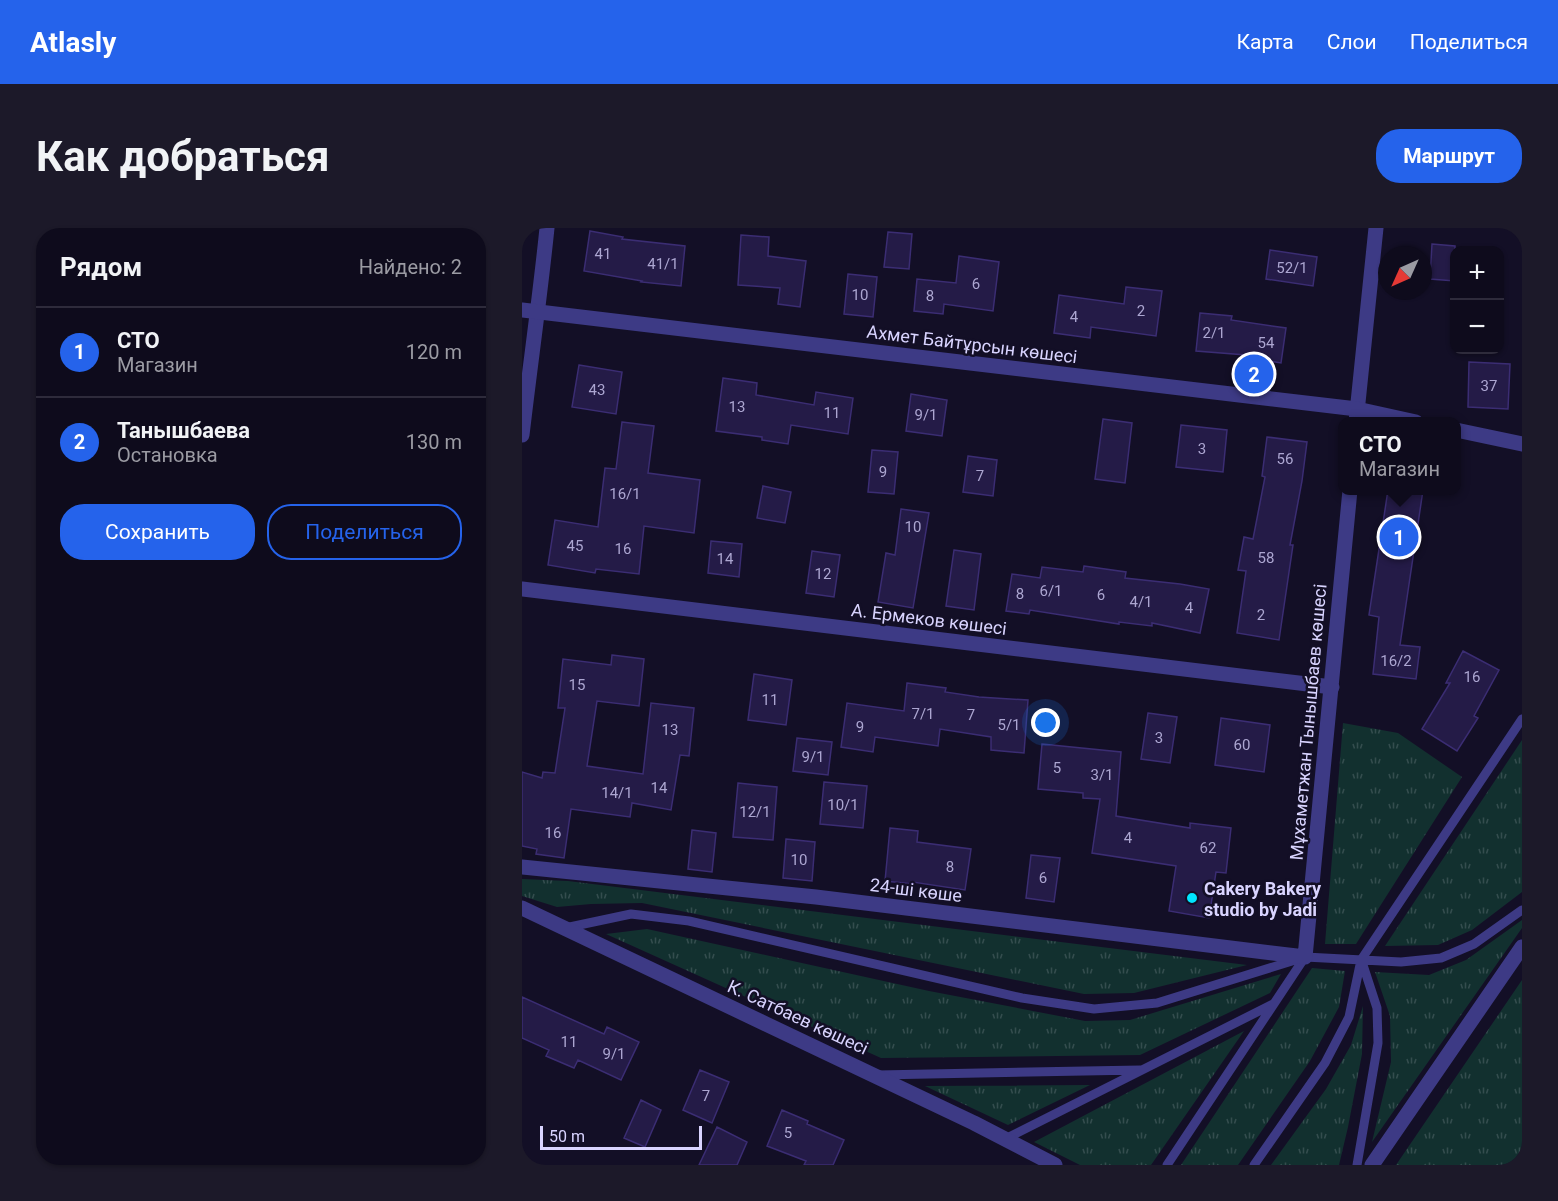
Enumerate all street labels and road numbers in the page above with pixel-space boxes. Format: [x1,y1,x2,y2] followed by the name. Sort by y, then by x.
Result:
[866,321,1078,367] street label: Ахмет Байтұрсын көшесі
[1285,583,1331,861] street label: Мұхаметжан Тынышбаев көшесі
[850,599,1008,639] street label: А. Ермеков көшесі
[869,874,963,906] street label: 24-ші көше
[724,975,872,1059] street label: К. Сатбаев көшесі

